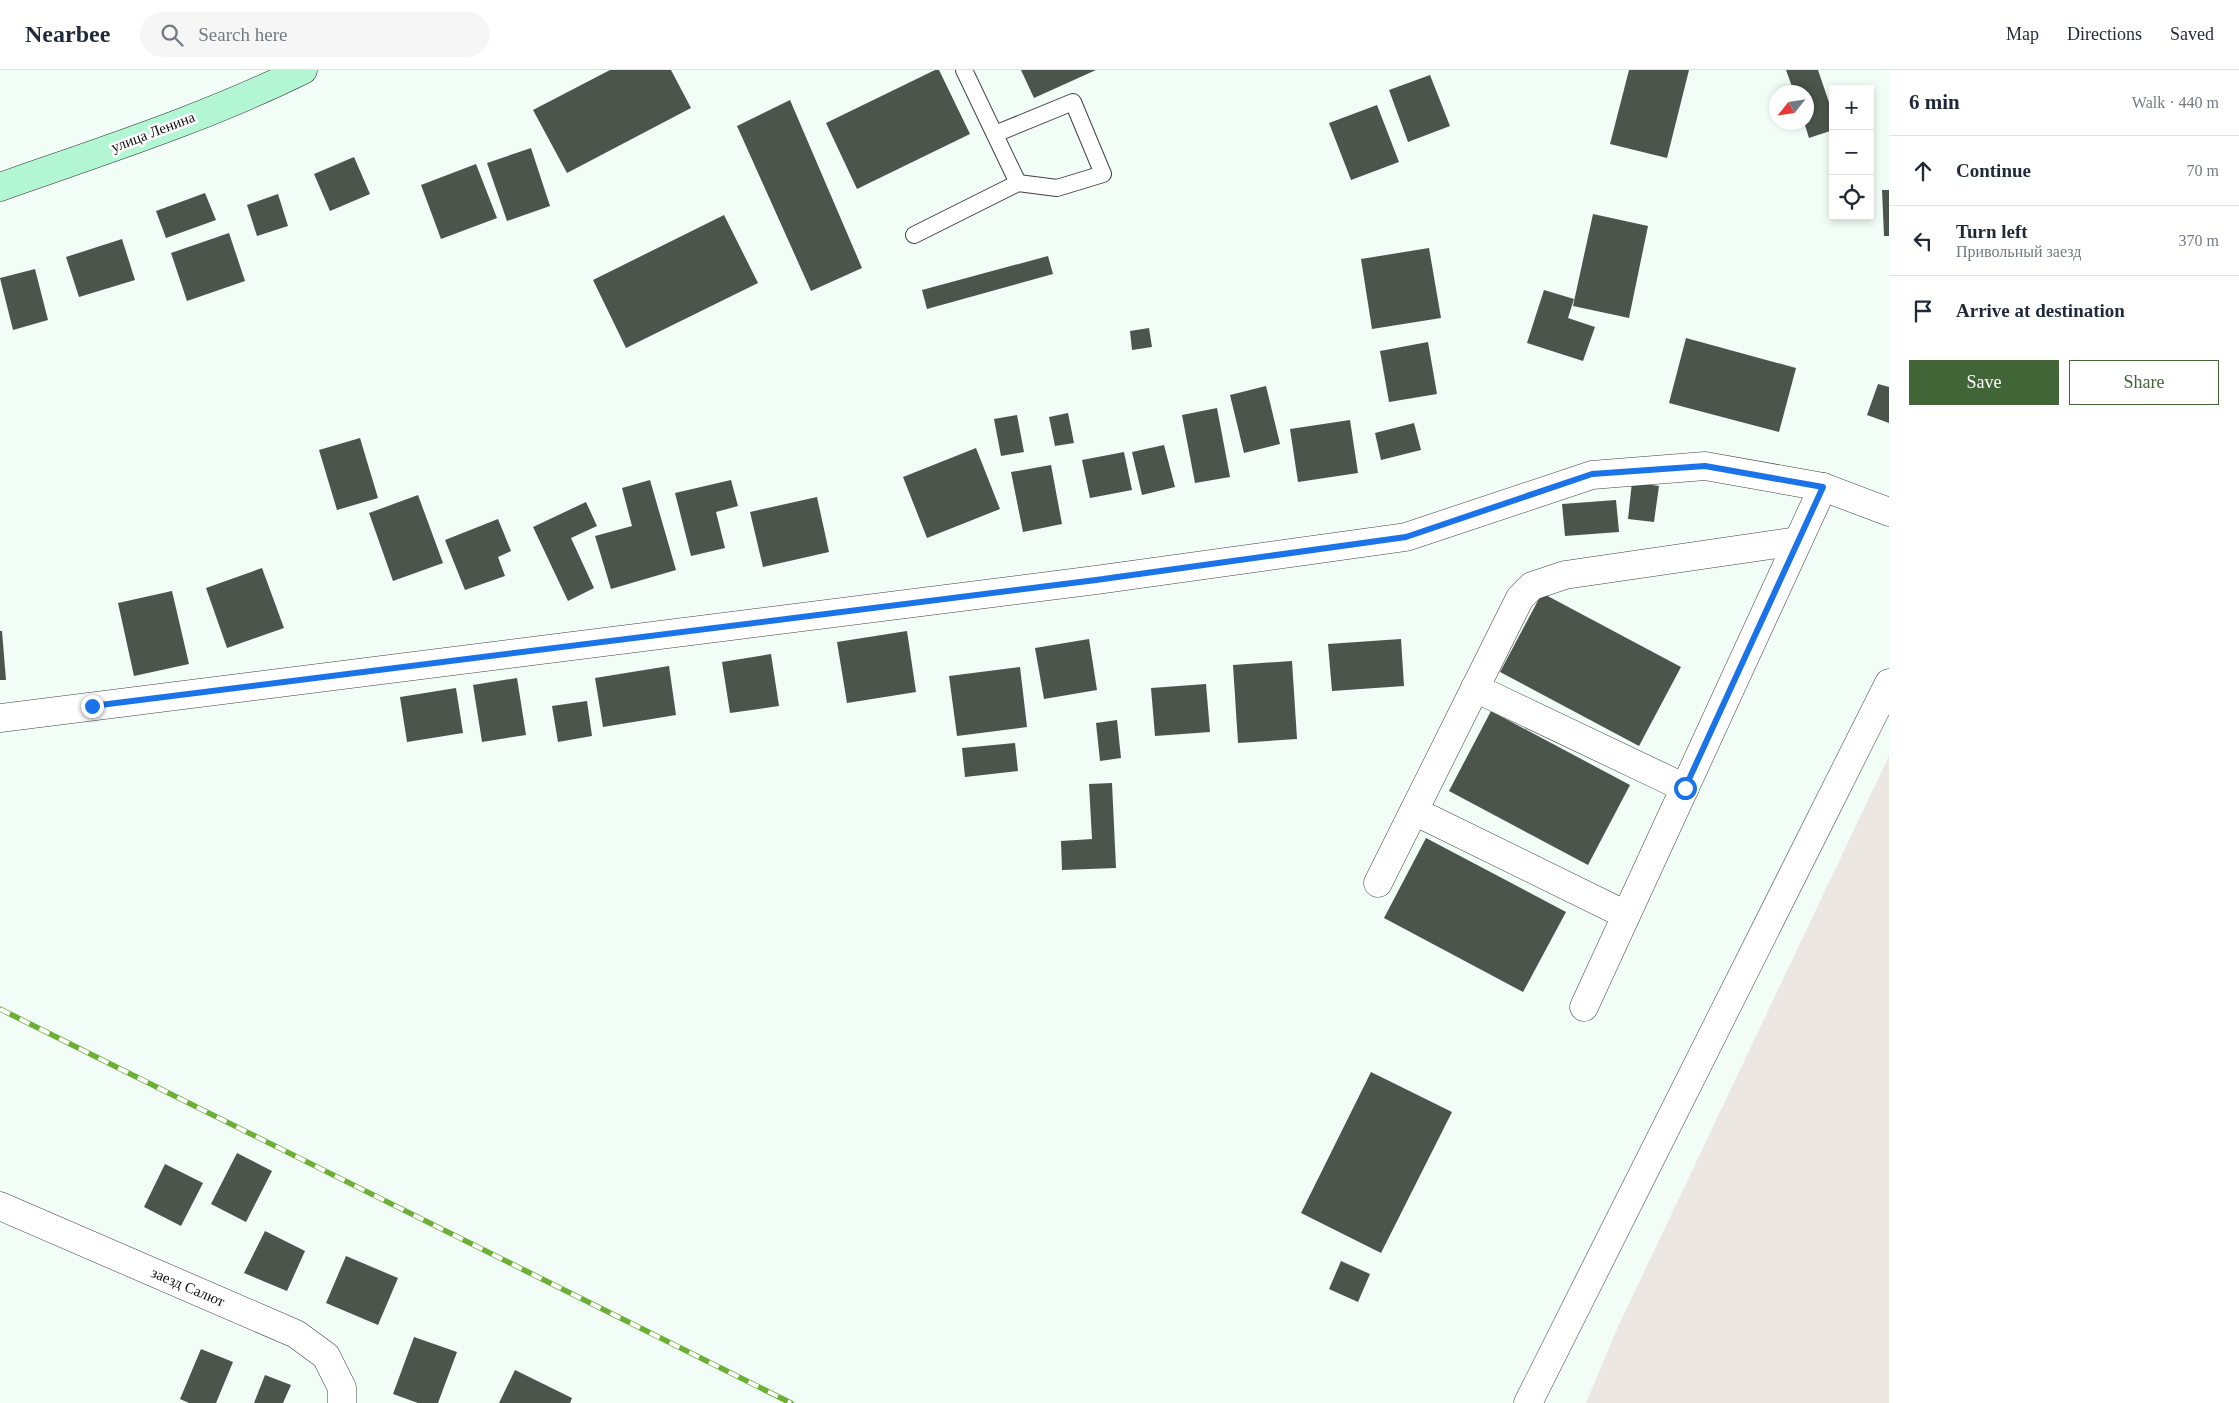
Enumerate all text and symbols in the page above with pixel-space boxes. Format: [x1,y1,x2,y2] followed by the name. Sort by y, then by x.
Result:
[140,12,490,57] search box
[25,21,110,47] text: Nearbee
[158,21,186,49] icon: search
[198,24,287,45] text: Search here
[2006,24,2039,44] text: Map
[2067,24,2142,44] text: Directions
[2170,24,2214,44] text: Saved
[1769,85,1814,130] north arrow
[1829,85,1874,220] map controls
[1829,85,1874,130] button: +
[1909,90,1960,114] text: 6 min
[2132,94,2219,111] text: Walk · 440 m
[109,109,197,155] street label: улица Ленина
[1829,130,1874,175] button: −
[1909,157,1937,185] icon: ahead
[1956,160,2031,181] text: Continue
[2187,162,2219,179] text: 70 m
[1829,175,1874,220] button: locate
[1956,221,2028,242] text: Turn left
[1909,227,1937,255] icon: left
[2179,232,2219,249] text: 370 m
[1956,243,2081,260] text: Привольный заезд
[1909,297,1937,325] icon: arrive
[1956,300,2125,321] text: Arrive at destination
[1909,360,2059,405] button: Save
[2069,360,2219,405] button: Share
[81,695,104,718] route end
[1674,777,1697,800] route start
[149,1264,228,1310] street label: заезд Салют

